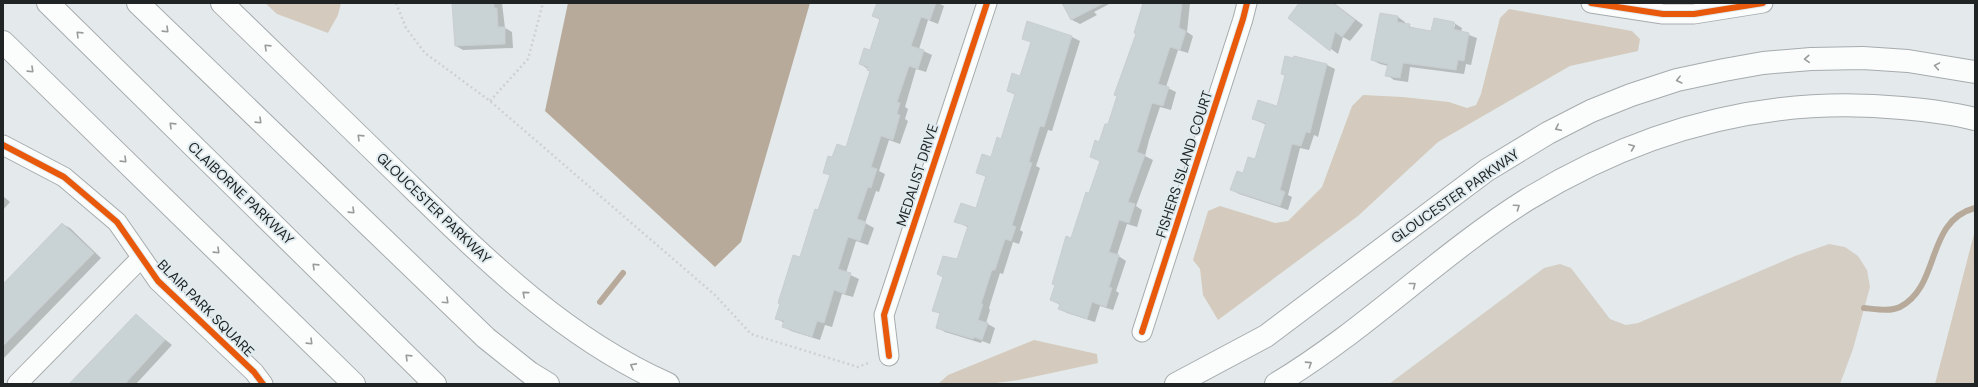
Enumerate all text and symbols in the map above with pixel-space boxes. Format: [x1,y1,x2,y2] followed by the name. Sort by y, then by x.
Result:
[161,25,169,33] one-way arrow
[76,31,84,39] one-way arrow
[264,44,272,51] one-way arrow
[1804,55,1810,64] one-way arrow
[1933,62,1940,70] one-way arrow
[26,65,34,72] one-way arrow
[1676,76,1682,84] one-way arrow
[1152,88,1216,240] street label: FISHERS ISLAND COURT
[254,116,262,124] one-way arrow
[892,121,942,228] street label: MEDALIST DRIVE
[169,123,177,130] one-way arrow
[1555,123,1563,131] one-way arrow
[357,134,365,142] one-way arrow
[184,138,298,248] street label: CLAIBORNE PARKWAY
[1627,144,1635,152] one-way arrow
[1387,145,1523,247] street label: GLOUCESTER PARKWAY
[373,149,495,267] street label: GLOUCESTER PARKWAY
[119,155,127,163] one-way arrow
[1513,204,1520,212] one-way arrow
[347,206,355,214] one-way arrow
[212,246,220,254] one-way arrow
[154,256,258,360] street label: BLAIR PARK SQUARE
[312,263,320,270] one-way arrow
[1408,282,1415,289] one-way arrow
[523,292,530,299] one-way arrow
[441,296,449,304] one-way arrow
[305,337,313,345] one-way arrow
[405,354,413,362] one-way arrow
[1305,361,1312,369] one-way arrow
[630,363,638,371] one-way arrow

